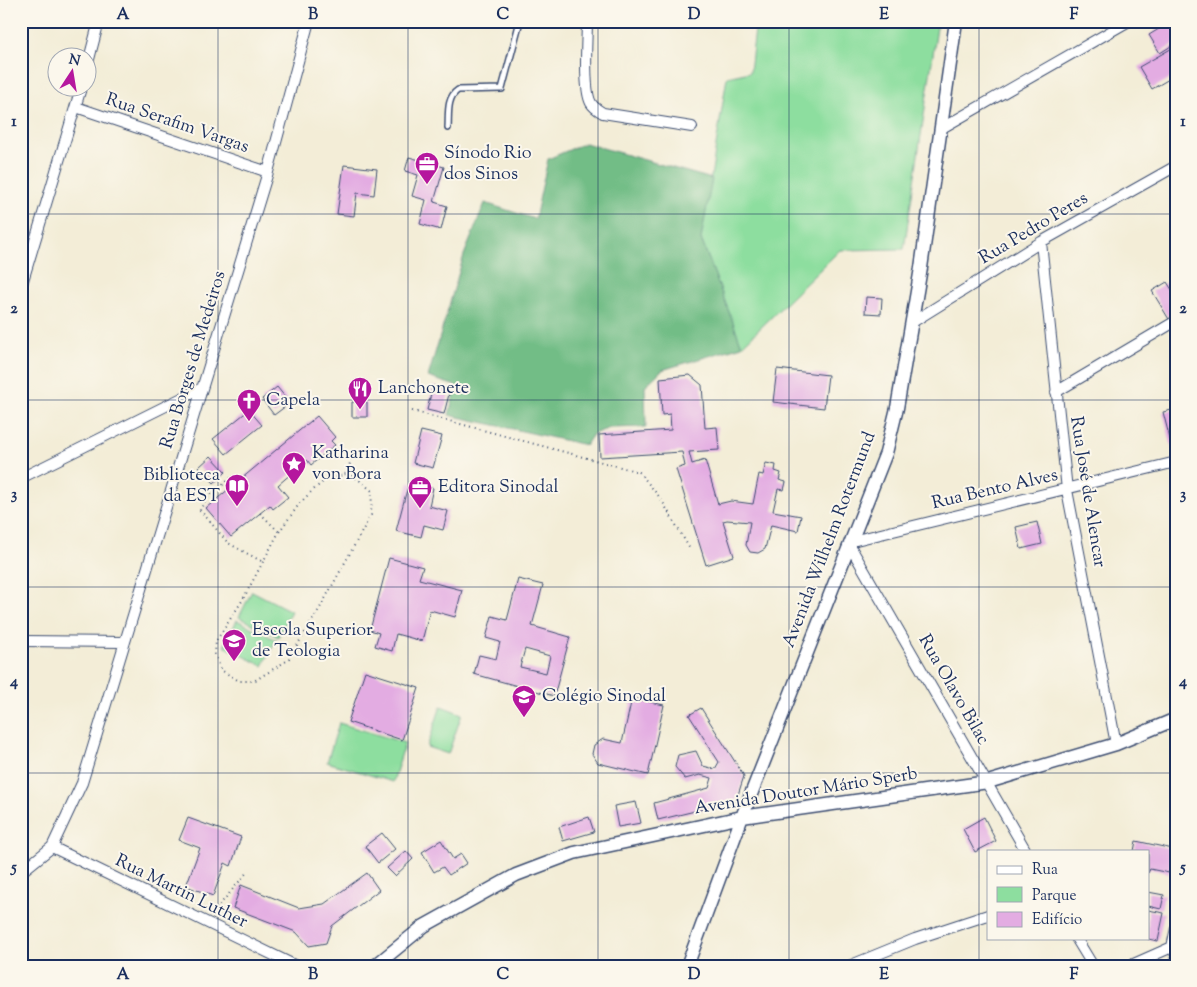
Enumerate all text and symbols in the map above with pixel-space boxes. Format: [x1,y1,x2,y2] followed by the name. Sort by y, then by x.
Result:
[117,4,130,27] text: A
[308,4,318,27] text: B
[497,4,510,27] text: C
[688,4,701,27] text: D
[879,4,889,27] text: E
[1070,4,1079,27] text: F
[48,48,98,98] north arrow
[67,50,82,72] text: N
[102,87,252,161] street label: Rua Serafim Vargas
[11,111,17,134] text: 1
[1180,111,1186,134] text: 1
[444,141,532,188] place label: Sínodo Rio dos Sinos
[414,151,440,185] office icon: Sínodo Rio dos Sinos
[975,186,1093,272] street label: Rua Pedro Peres
[155,268,233,452] street label: Rua Borges de Medeiros
[10,298,18,321] text: 2
[1179,298,1187,321] text: 2
[347,376,373,410] restaurant icon: Lanchonete
[378,376,469,402] place label: Lanchonete
[236,388,262,422] church icon: Capela
[266,388,320,414] place label: Capela
[1062,415,1112,570] street label: Rua José de Alencar
[777,428,883,652] street label: Avenida Wilhelm Rotermund
[312,441,389,488] place label: Katharina von Bora
[281,451,307,485] place icon: Katharina von Bora
[143,463,220,510] place label: Biblioteca da EST
[929,463,1061,517] street label: Rua Bento Alves
[224,473,250,507] library icon: Biblioteca da EST
[407,475,433,509] office icon: Editora Sinodal
[438,475,559,501] place label: Editora Sinodal
[11,484,18,507] text: 3
[1180,484,1187,507] text: 3
[252,618,373,665] place label: Escola Superior de Teologia
[221,628,247,662] school or university icon: Escola Superior de Teologia
[911,630,995,750] street label: Rua Olavo Bilac
[9,671,18,694] text: 4
[1178,671,1187,694] text: 4
[511,684,537,718] school or university icon: Colégio Sinodal
[542,684,666,710] place label: Colégio Sinodal
[693,761,920,822] street label: Avenida Doutor Mário Sperb
[110,849,252,936] street label: Rua Martin Luther
[987,850,1150,940] legend
[9,857,17,880] text: 5
[1178,857,1186,880] text: 5
[1032,860,1058,881] text: Rua
[1032,886,1076,907] text: Parque
[1032,910,1082,931] text: Edifício
[117,964,130,987] text: A
[308,964,318,987] text: B
[497,964,510,987] text: C
[688,964,701,987] text: D
[879,964,889,987] text: E
[1070,964,1079,987] text: F

